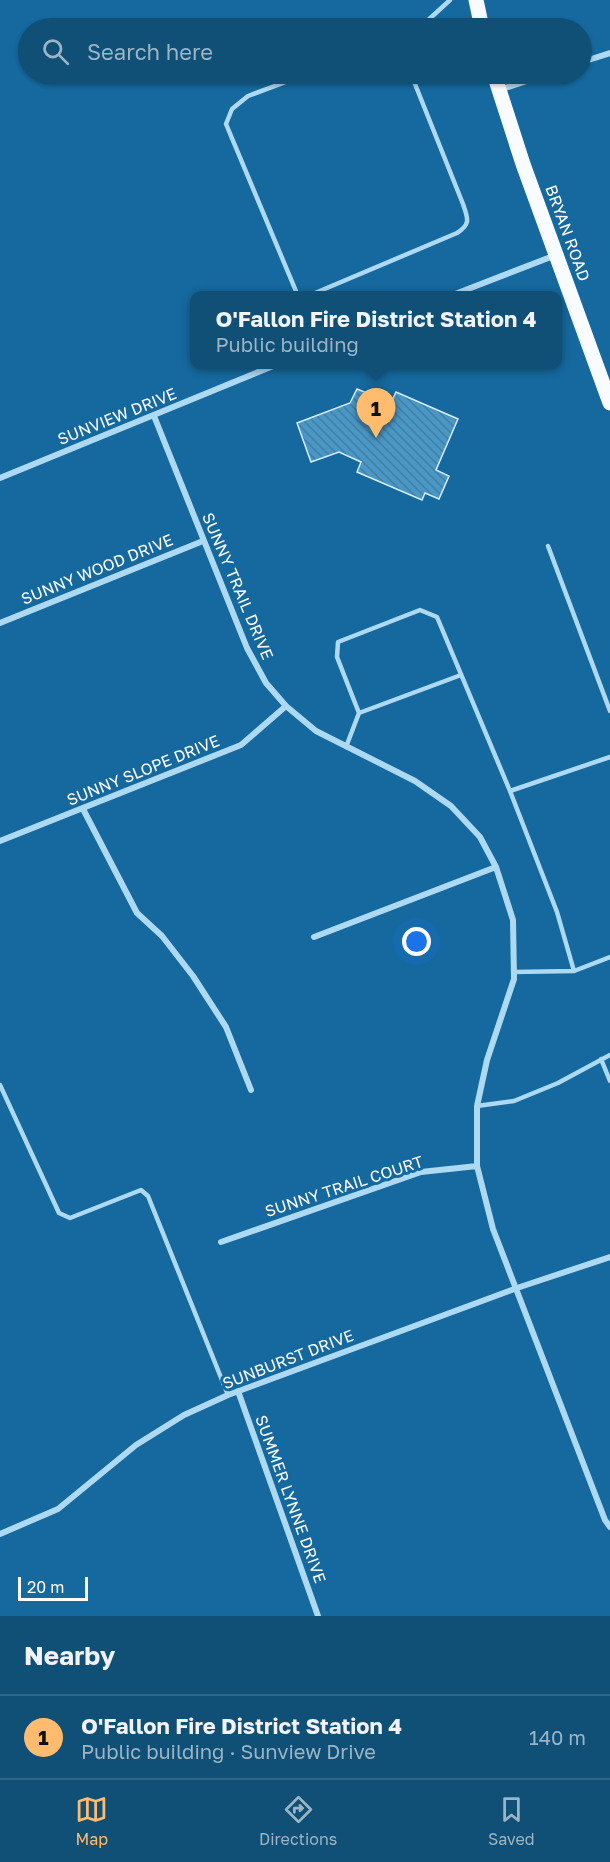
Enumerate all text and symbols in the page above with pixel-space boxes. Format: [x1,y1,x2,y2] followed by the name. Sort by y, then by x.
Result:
[18,18,592,84] search box
[39,35,72,68] icon: search
[87,38,213,65] text: Search here
[541,182,595,284] street label: BRYAN ROAD
[190,291,562,369] popup
[215,305,537,332] text: O'Fallon Fire District Station 4
[215,332,359,356] text: Public building
[55,383,179,449] street label: SUNVIEW DRIVE
[356,388,395,438] pin: 1
[198,509,278,663] street label: SUNNY TRAIL DRIVE
[18,529,176,609] street label: SUNNY WOOD DRIVE
[64,730,222,810] street label: SUNNY SLOPE DRIVE
[402,927,431,956] your location
[262,1151,426,1221] street label: SUNNY TRAIL COURT
[220,1325,356,1393] street label: SUNBURST DRIVE
[251,1412,331,1586] street label: SUMMER LYNNE DRIVE
[18,1574,88,1602] scale bar
[27,1577,64,1597] text: 20 m
[24,1640,115,1671] text: Nearby
[81,1712,402,1739] text: O'Fallon Fire District Station 4
[38,1725,49,1749] text: 1
[529,1725,586,1749] text: 140 m
[81,1739,376,1763] text: Public building · Sunview Drive
[75,1793,108,1849] tab: Map
[259,1793,337,1849] tab: Directions
[488,1793,535,1849] tab: Saved

